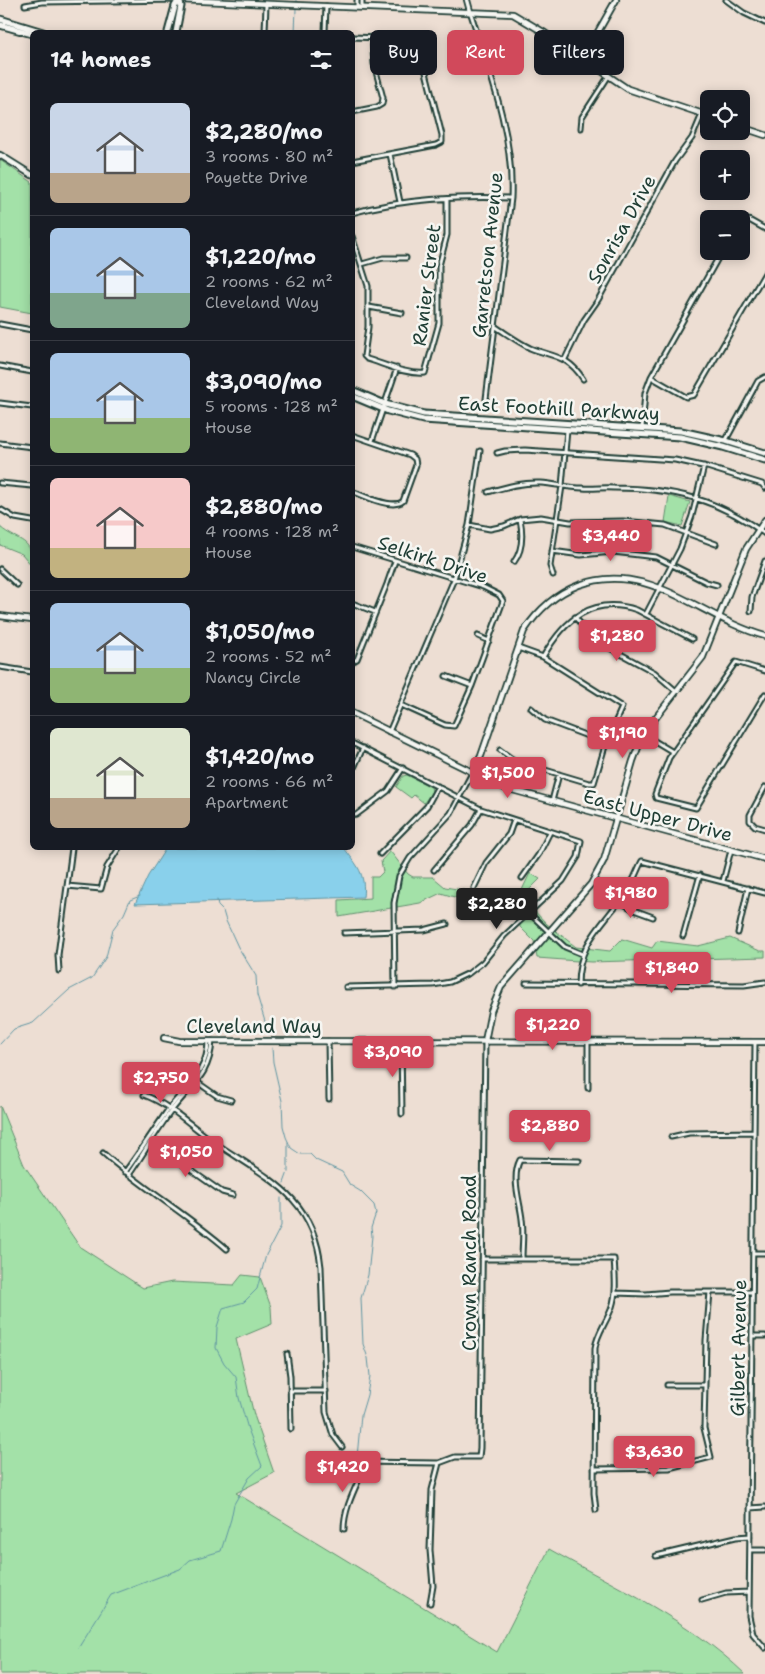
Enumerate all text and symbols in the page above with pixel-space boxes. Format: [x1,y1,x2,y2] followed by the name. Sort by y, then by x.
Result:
[370,30,437,75] chip: Buy
[447,30,524,75] chip: Rent
[534,30,624,75] chip: Filters
[50,46,151,74] text: 14 homes
[307,46,335,74] icon: filters
[700,90,750,260] map controls
[700,90,750,140] button: locate
[205,118,323,146] text: $2,280/mo
[90,123,150,183] icon: home
[205,146,333,167] text: 3 rooms · 80 m²
[700,150,750,200] button: +
[205,167,308,188] text: Payette Drive
[581,170,662,288] street label: Sonrisa Drive
[466,171,509,339] street label: Garretson Avenue
[700,210,750,260] button: −
[407,223,446,347] street label: Ranier Street
[205,243,316,271] text: $1,220/mo
[90,248,150,308] icon: home
[205,271,333,292] text: 2 rooms · 62 m²
[205,292,319,313] text: Cleveland Way
[205,368,322,396] text: $3,090/mo
[90,373,150,433] icon: home
[458,391,660,426] street label: East Foothill Parkway
[205,396,338,417] text: 5 rooms · 128 m²
[205,417,252,438] text: House
[205,493,323,521] text: $2,880/mo
[90,498,150,558] icon: home
[570,520,652,562] pin: $3,440
[205,521,339,542] text: 4 rooms · 128 m²
[582,525,640,546] text: $3,440
[375,530,491,589] street label: Selkirk Drive
[205,542,252,563] text: House
[205,618,315,646] text: $1,050/mo
[576,620,658,662] pin: $1,280
[90,623,150,683] icon: home
[590,625,644,646] text: $1,280
[205,646,332,667] text: 2 rooms · 52 m²
[205,667,301,688] text: Nancy Circle
[582,716,664,759] pin: $1,190
[598,722,648,743] text: $1,190
[205,743,314,771] text: $1,420/mo
[90,748,150,808] icon: home
[467,756,549,799] pin: $1,500
[481,762,535,783] text: $1,500
[205,771,333,792] text: 2 rooms · 66 m²
[580,784,735,847] street label: East Upper Drive
[205,792,288,813] text: Apartment
[590,876,672,919] pin: $1,980
[605,882,657,903] text: $1,980
[456,888,538,930] pin: $2,280
[467,893,527,914] text: $2,280
[631,952,713,994] pin: $1,840
[645,957,699,978] text: $1,840
[512,1008,594,1051] pin: $1,220
[186,1014,322,1039] street label: Cleveland Way
[526,1014,580,1035] text: $1,220
[352,1036,434,1078] pin: $3,090
[364,1041,422,1062] text: $3,090
[120,1062,202,1104] pin: $2,750
[133,1067,189,1088] text: $2,750
[509,1110,591,1152] pin: $2,880
[520,1115,580,1136] text: $2,880
[145,1136,227,1178] pin: $1,050
[159,1141,213,1162] text: $1,050
[457,1175,482,1351] street label: Crown Ranch Road
[725,1279,752,1417] street label: Gilbert Avenue
[613,1436,695,1478] pin: $3,630
[625,1441,683,1462] text: $3,630
[302,1450,384,1493] pin: $1,420
[317,1456,369,1477] text: $1,420

